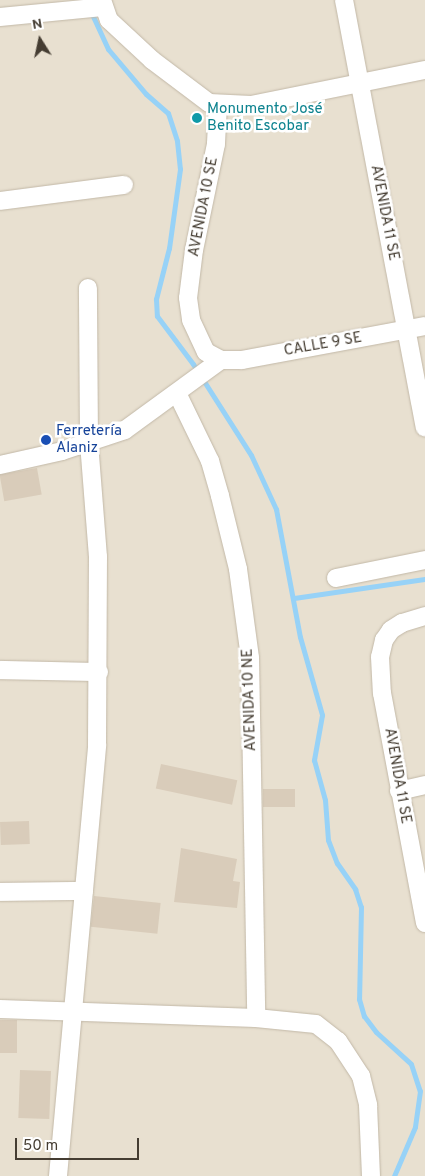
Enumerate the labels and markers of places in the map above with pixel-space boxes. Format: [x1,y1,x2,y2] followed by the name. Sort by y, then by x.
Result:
[207,100,323,135] place label: Monumento José Benito Escobar
[191,112,203,124] marker: Monumento José Benito Escobar
[56,422,122,457] place label: Ferretería Alaniz
[40,434,52,446] marker: Ferretería Alaniz

